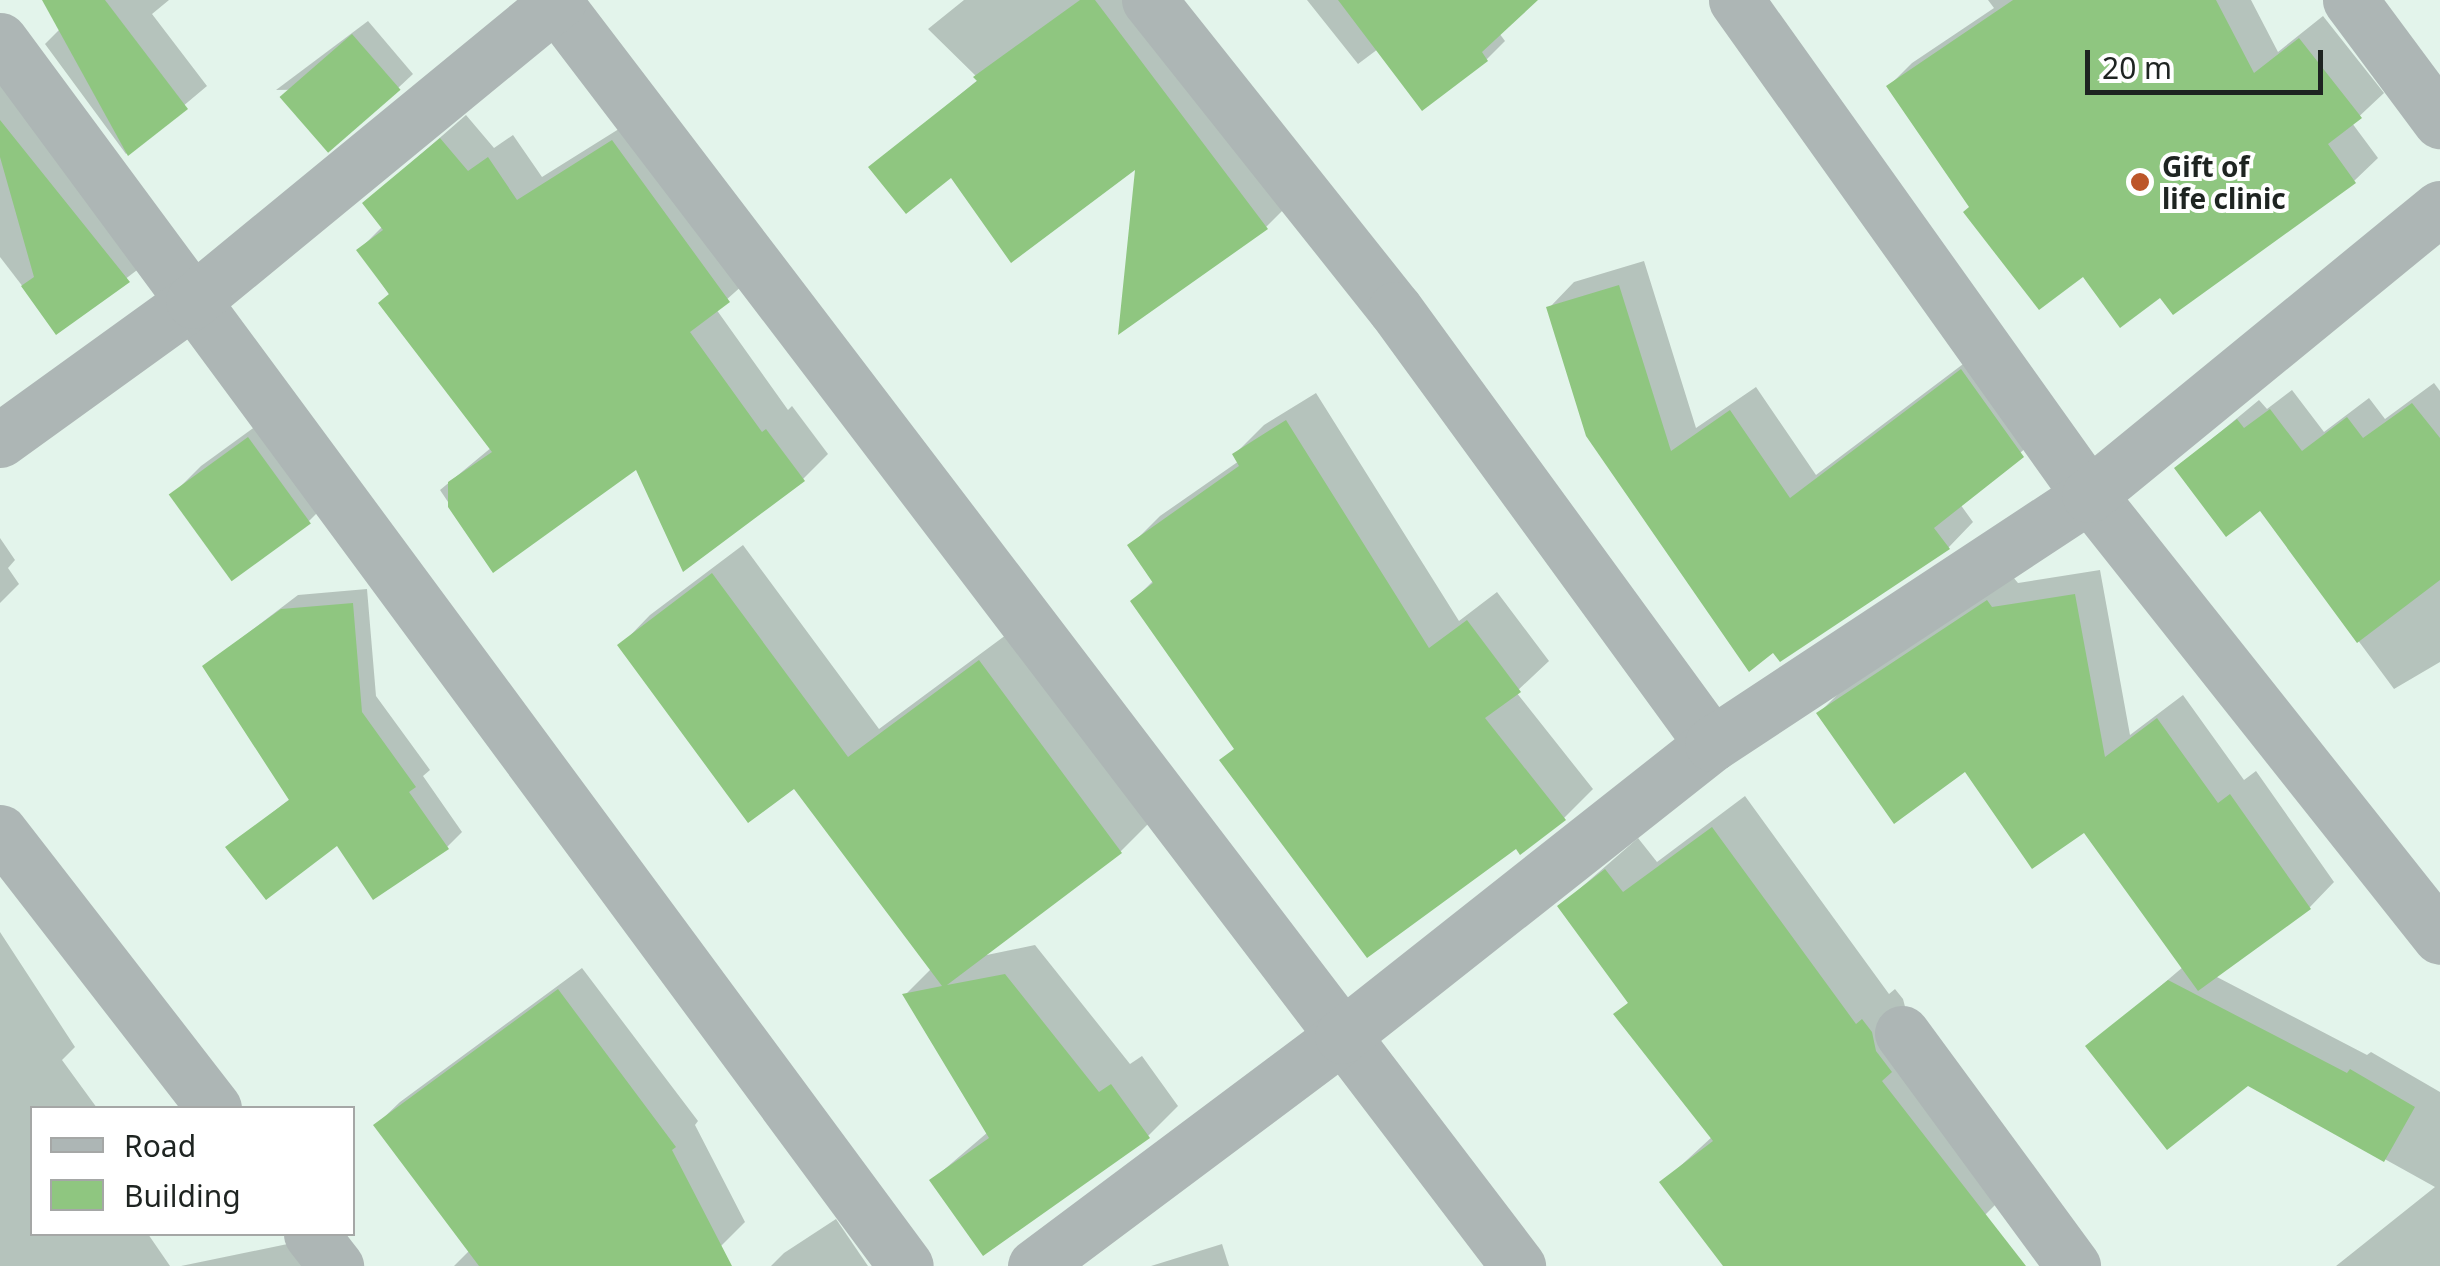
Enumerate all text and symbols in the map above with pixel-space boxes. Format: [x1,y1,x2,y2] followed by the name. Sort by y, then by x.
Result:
[2090,30,2328,92] scale bar
[2102,47,2172,88] text: 20 m
[2162,149,2286,215] place label: Gift of life clinic
[2127,169,2153,195] marker: Gift of life clinic
[30,1106,355,1236] legend
[124,1125,196,1166] text: Road
[124,1175,241,1216] text: Building

